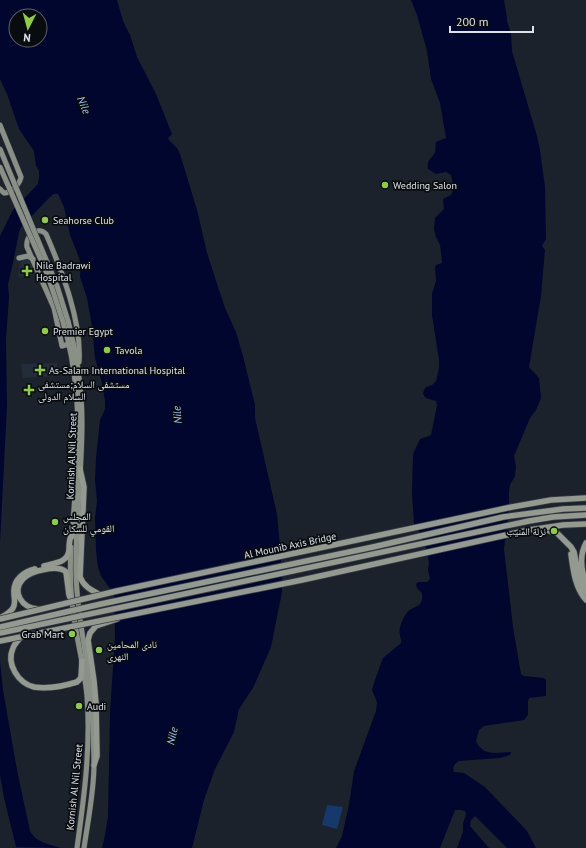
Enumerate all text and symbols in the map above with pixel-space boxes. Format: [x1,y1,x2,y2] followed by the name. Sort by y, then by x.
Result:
[8,8,48,48] north arrow
[450,8,533,34] scale bar
[456,14,489,29] text: 200 m
[23,31,31,45] text: N
[74,94,94,116] water label: Nile
[393,179,457,192] place label: Wedding Salon
[380,180,390,190] marker: Wedding Salon
[53,214,114,227] place label: Seahorse Club
[40,215,50,225] marker: Seahorse Club
[36,259,91,284] place label: Nile Badrawi Hospital
[21,265,33,277] marker: Nile Badrawi Hospital
[53,325,113,338] place label: Premier Egypt
[40,326,50,336] marker: Premier Egypt
[115,344,142,357] place label: Tavola
[102,345,112,355] marker: Tavola
[34,364,46,376] marker: As-Salam International Hospital
[49,364,185,377] place label: As-Salam International Hospital
[38,378,130,404] place label: مستشفى السلام;مستشفى السلام الدولى
[23,384,35,396] marker: مستشفى السلام;مستشفى السلام الدولى
[169,405,185,425] water label: Nile
[63,412,80,499] street label: Kornish Al Nil Street
[63,510,114,537] place label: المجلس القومي للسكان
[50,517,60,527] marker: المجلس القومي للسكان
[507,525,546,538] place label: نزلة المنيب
[549,526,559,536] marker: نزلة المنيب
[243,529,337,562] street label: Al Mounib Axis Bridge
[21,628,65,641] place label: Grab Mart
[67,629,77,639] marker: Grab Mart
[107,638,157,663] place label: نادى المحامين النهرى
[94,645,104,655] marker: نادى المحامين النهرى
[87,700,106,713] place label: Audi
[74,701,84,711] marker: Audi
[163,726,181,746] water label: Nile
[64,743,86,831] street label: Kornish Al Nil Street

